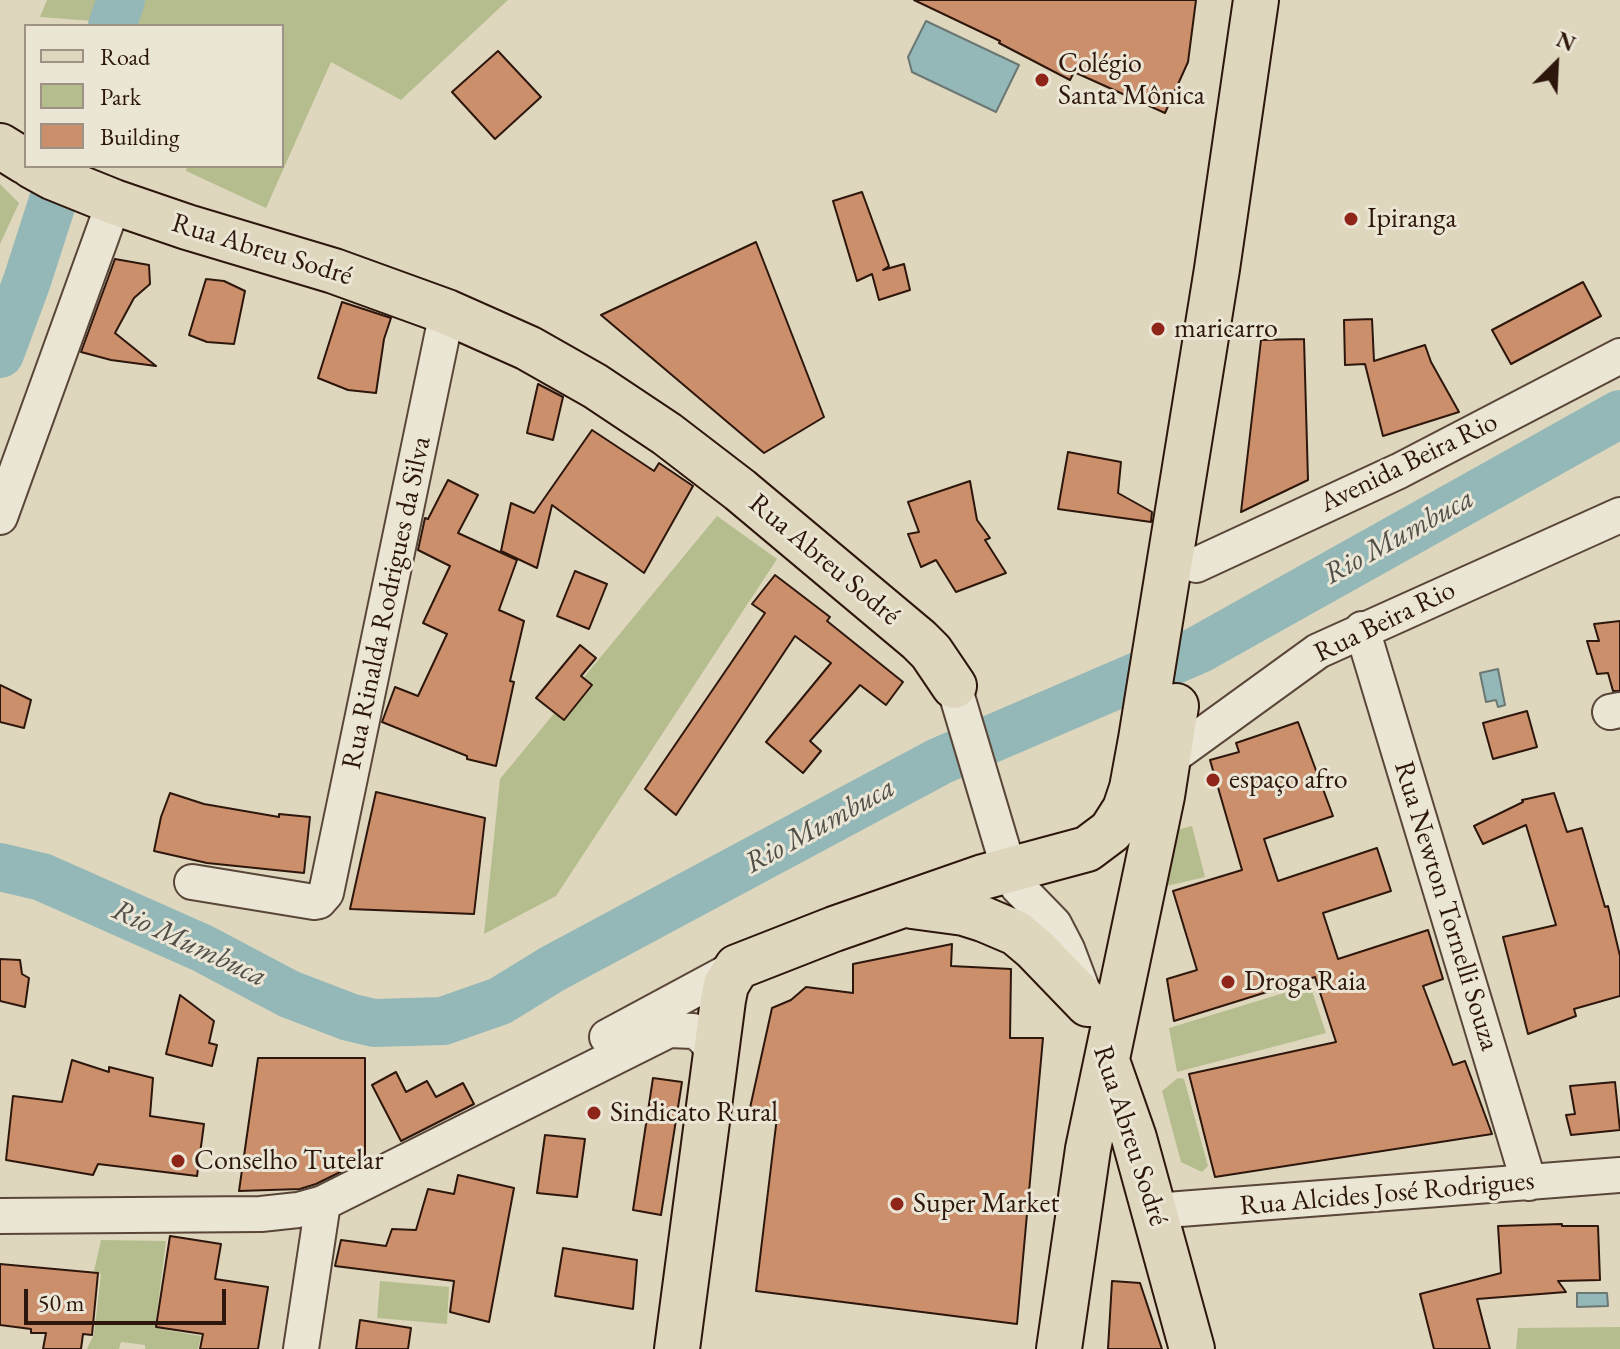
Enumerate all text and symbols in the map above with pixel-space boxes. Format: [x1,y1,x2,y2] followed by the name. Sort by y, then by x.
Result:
[24,24,284,168] legend
[1516,24,1596,104] north arrow
[1552,25,1580,58] text: N
[100,41,150,72] text: Road
[1058,47,1205,113] place label: Colégio Santa Mônica
[1033,71,1051,89] marker: Colégio Santa Mônica
[100,81,141,112] text: Park
[100,121,180,152] text: Building
[1367,202,1457,236] place label: Ipiranga
[168,207,356,293] street label: Rua Abreu Sodré
[1342,210,1360,228] marker: Ipiranga
[1174,312,1278,346] place label: maricarro
[1149,320,1167,338] marker: maricarro
[1315,405,1503,521] street label: Avenida Beira Rio
[335,434,439,772] street label: Rua Rinalda Rodrigues da Silva
[1318,481,1480,593] water label: Rio Mumbuca
[741,487,907,633] street label: Rua Abreu Sodré
[1309,573,1461,671] street label: Rua Beira Rio
[1386,757,1506,1055] street label: Rua Newton Tornelli Souza
[1229,763,1348,797] place label: espaço afro
[739,770,901,882] water label: Rio Mumbuca
[1204,771,1222,789] marker: espaço afro
[106,893,272,995] water label: Rio Mumbuca
[1244,965,1366,999] place label: Droga Raia
[1219,973,1237,991] marker: Droga Raia
[1085,1042,1175,1230] street label: Rua Abreu Sodré
[610,1096,778,1130] place label: Sindicato Rural
[585,1104,603,1122] marker: Sindicato Rural
[194,1144,384,1178] place label: Conselho Tutelar
[169,1152,187,1170] marker: Conselho Tutelar
[1238,1164,1536,1224] street label: Rua Alcides José Rodrigues
[913,1187,1059,1221] place label: Super Market
[888,1195,906,1213] marker: Super Market
[28,1273,230,1323] scale bar
[38,1287,85,1318] text: 50 m

